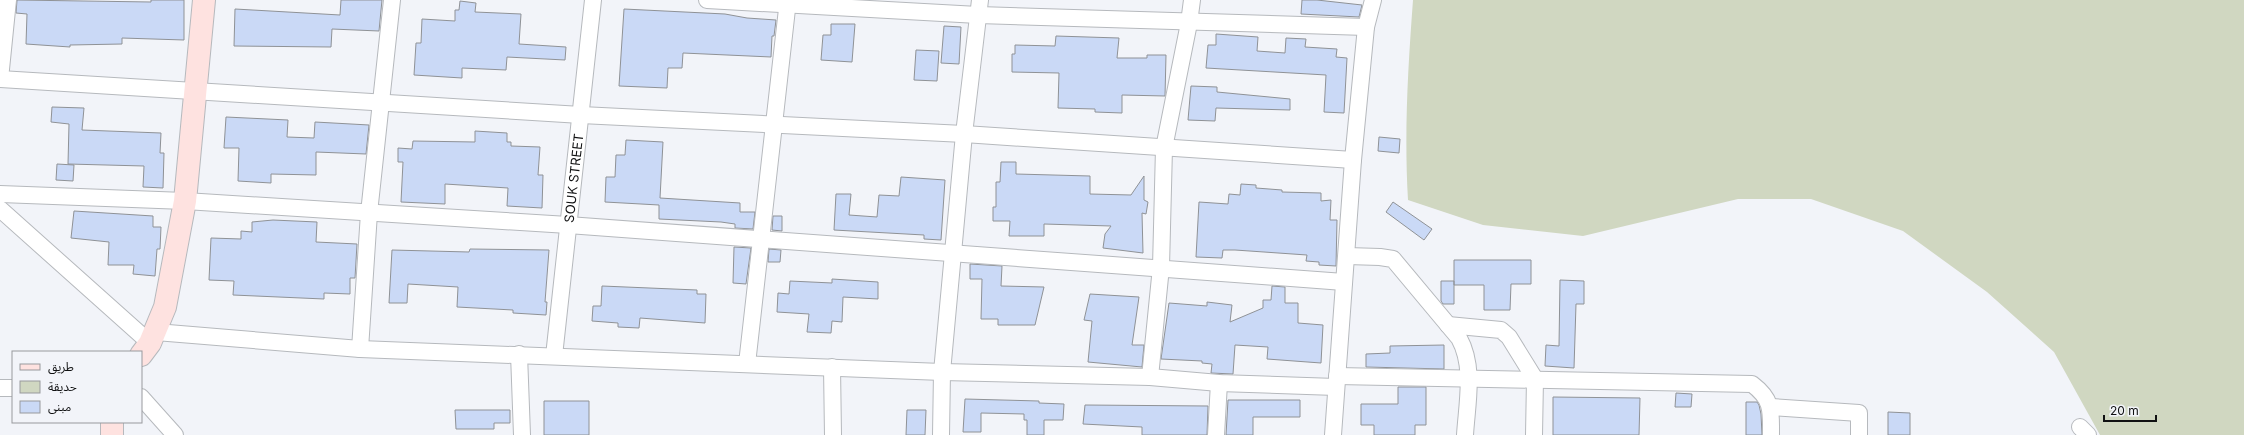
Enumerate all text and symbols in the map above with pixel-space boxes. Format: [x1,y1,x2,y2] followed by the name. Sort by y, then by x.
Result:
[561,133,586,223] street label: SOUK STREET
[12,351,142,423] legend
[48,359,74,375] text: طريق
[48,379,77,394] text: حديقة
[2104,397,2156,423] scale bar
[48,399,71,414] text: مبنى
[2110,403,2139,418] text: 20 m

